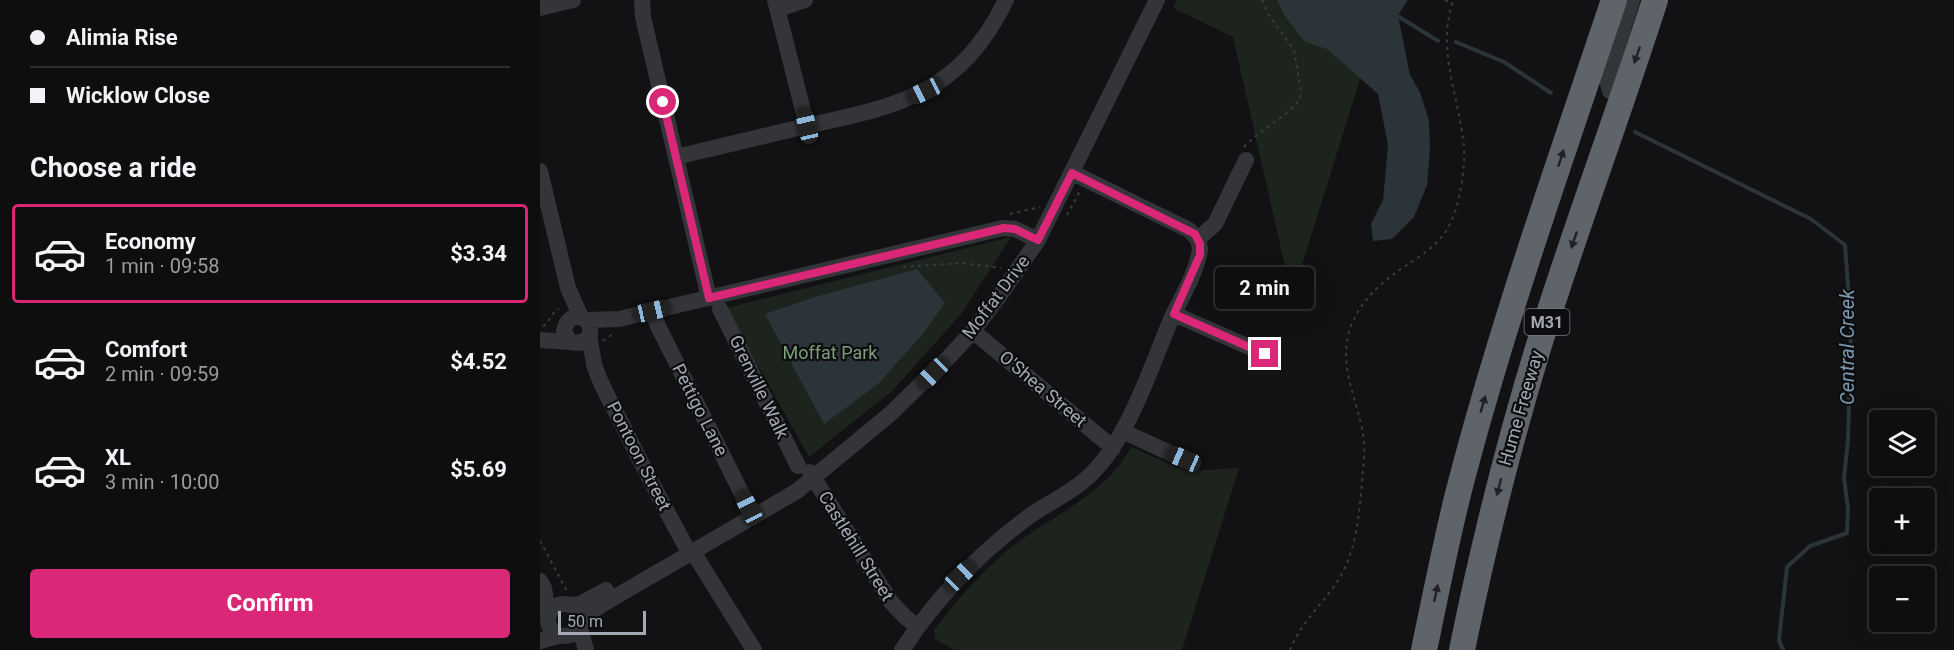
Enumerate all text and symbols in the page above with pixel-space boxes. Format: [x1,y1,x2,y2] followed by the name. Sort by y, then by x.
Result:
[66,25,178,50] text: Alimia Rise
[1631,47,1641,65] one-way arrow
[905,75,945,107] car
[66,83,210,108] text: Wicklow Close
[649,88,676,115] route start
[794,106,820,146] car
[1557,149,1567,167] one-way arrow
[30,152,196,184] text: Choose a ride
[33,227,87,281] icon: car
[105,229,196,254] text: Economy
[1569,231,1579,249] one-way arrow
[450,241,507,266] text: $3.34
[957,251,1034,343] street label: Moffat Drive
[105,254,220,278] text: 1 min · 09:58
[1216,267,1314,309] callout: 2 min
[1239,276,1290,300] text: 2 min
[1835,288,1859,405] water label: Central Creek
[632,298,672,324] car
[1524,309,1570,335] road number: M31
[725,332,794,443] street label: Grenville Walk
[33,335,87,389] icon: car
[105,337,187,362] text: Comfort
[1251,340,1278,367] route end
[783,342,878,363] park label: Moffat Park
[995,346,1091,431] street label: O'Shea Street
[1494,347,1547,468] street label: Hume Freeway
[450,349,507,374] text: $4.52
[914,354,952,392] car
[668,360,733,459] street label: Pettigo Lane
[105,362,220,386] text: 2 min · 09:59
[1479,394,1488,412] one-way arrow
[603,398,676,514] street label: Pontoon Street
[1869,410,1935,632] map controls
[1869,410,1935,476] button: layers
[33,443,87,497] icon: car
[1164,443,1204,475] car
[105,445,131,470] text: XL
[450,457,507,482] text: $5.69
[105,470,220,494] text: 3 min · 10:00
[1493,478,1503,496] one-way arrow
[814,487,899,605] street label: Castlehill Street
[733,488,765,528] car
[1869,488,1935,554] button: +
[941,557,979,595] car
[1869,566,1935,632] button: −
[30,569,510,638] button: Confirm
[1432,583,1441,602] one-way arrow
[558,608,646,636] scale bar
[567,612,603,631] text: 50 m

